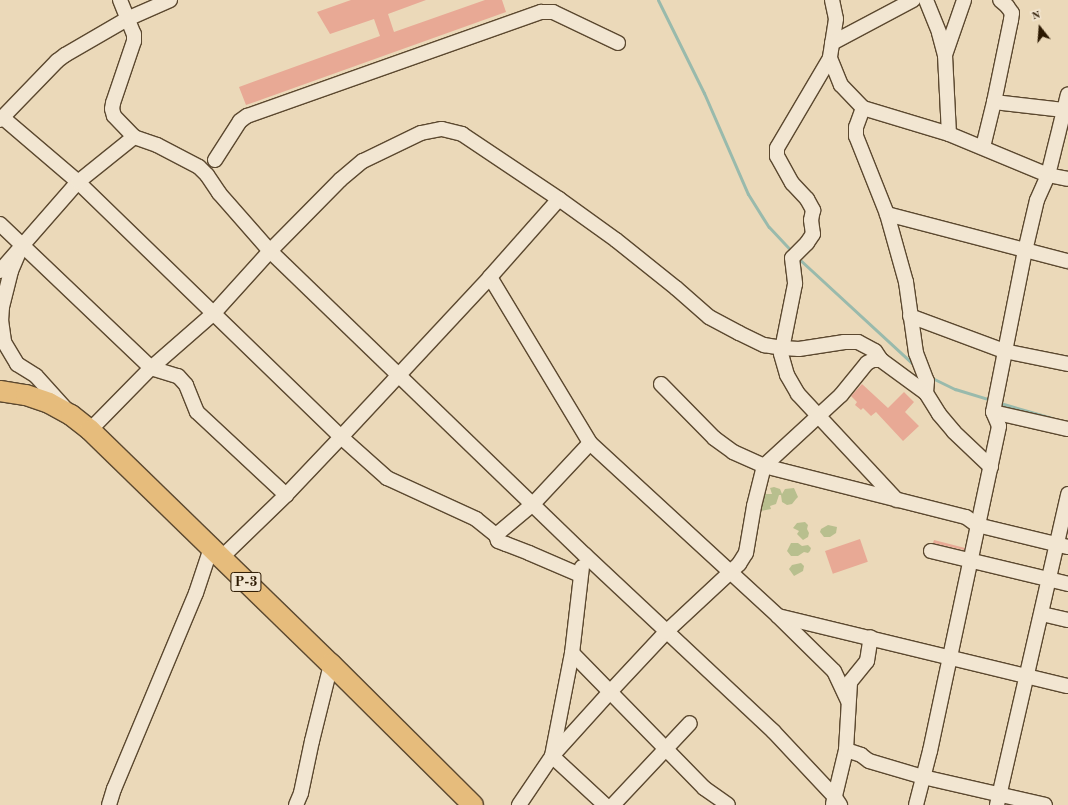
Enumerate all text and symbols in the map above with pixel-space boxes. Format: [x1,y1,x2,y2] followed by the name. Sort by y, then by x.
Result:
[1020,8,1060,48] north arrow
[1031,10,1042,23] text: N
[230,570,262,594] road number: P-3

